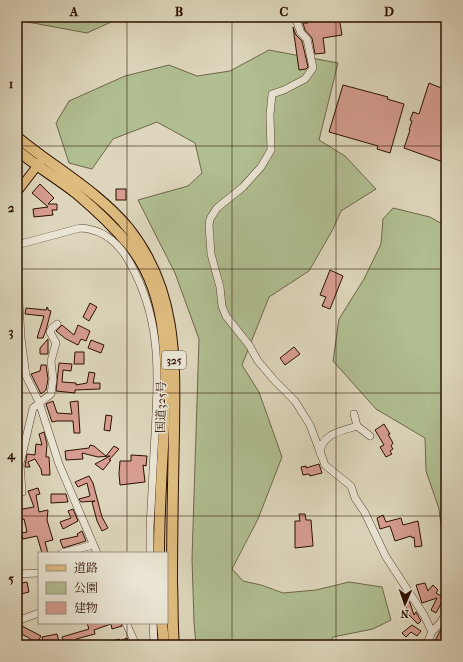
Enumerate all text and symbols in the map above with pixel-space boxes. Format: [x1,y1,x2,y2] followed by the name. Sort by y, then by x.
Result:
[69,4,79,19] text: A
[175,4,184,19] text: B
[280,4,289,19] text: C
[384,4,394,19] text: D
[9,76,14,91] text: 1
[8,200,15,215] text: 2
[8,324,14,340] text: 3
[162,351,186,369] road number: 325
[154,381,168,433] street label: 国道325号
[6,447,16,463] text: 4
[38,552,168,624] legend
[74,561,98,575] text: 道路
[8,571,14,586] text: 5
[74,581,98,595] text: 公園
[385,584,425,624] north arrow
[74,601,98,615] text: 建物
[400,607,409,620] text: N

